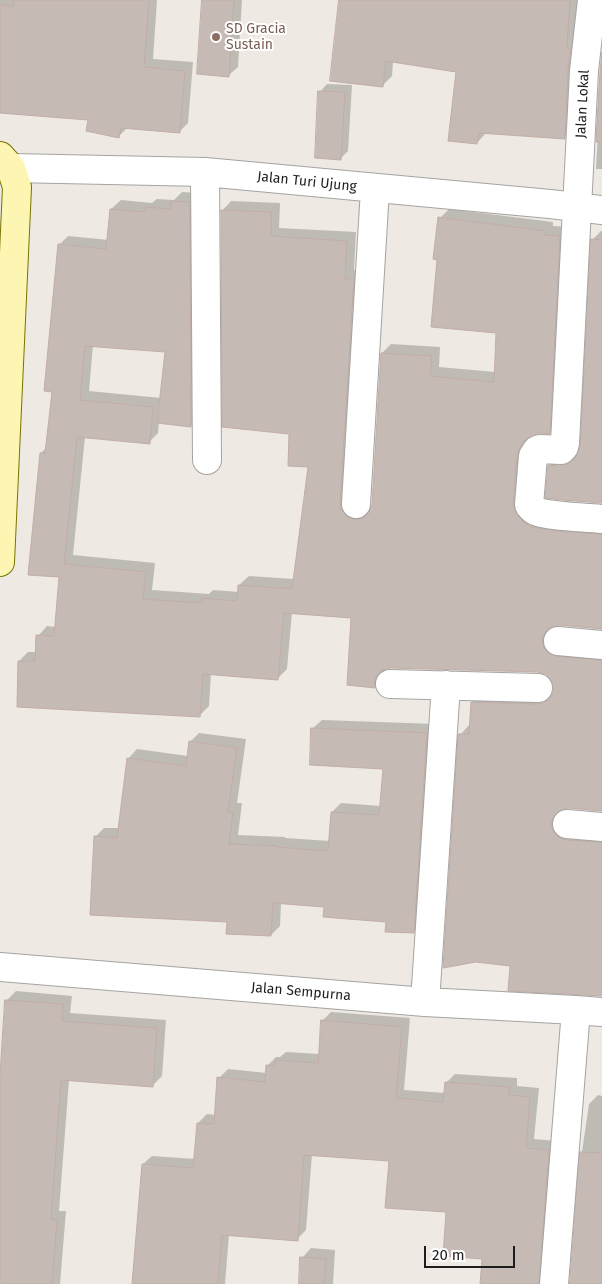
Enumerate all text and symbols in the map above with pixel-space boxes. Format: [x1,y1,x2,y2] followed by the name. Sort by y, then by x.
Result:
[226,21,286,54] place label: SD Gracia Sustain
[210,31,222,43] marker: SD Gracia Sustain
[573,69,593,139] street label: Jalan Lokal
[256,168,358,196] street label: Jalan Turi Ujung
[250,979,352,1005] street label: Jalan Sempurna
[427,1236,518,1268] scale bar
[432,1246,465,1264] text: 20 m

